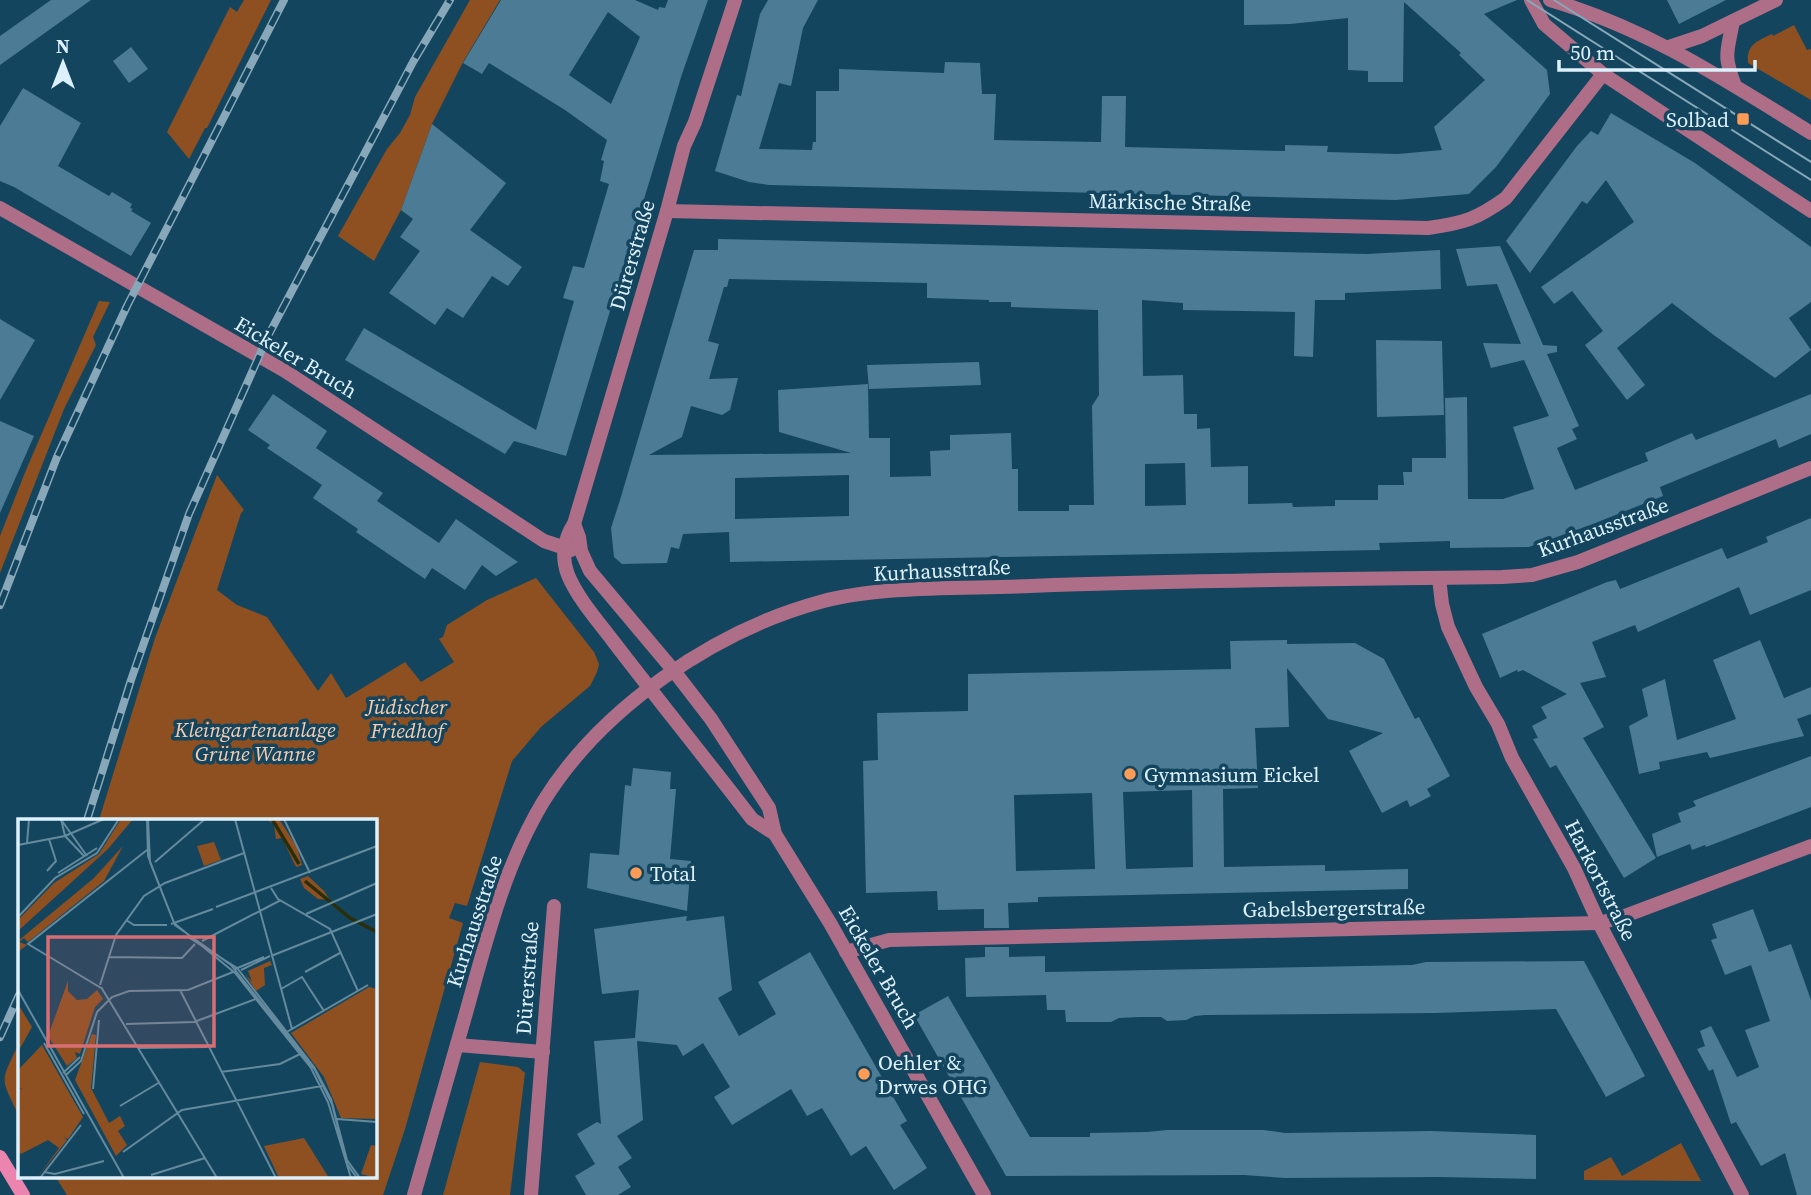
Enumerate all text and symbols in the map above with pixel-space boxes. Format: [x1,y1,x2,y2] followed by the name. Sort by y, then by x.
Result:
[28,28,98,98] north arrow
[1559,28,1755,72] scale bar
[56,33,70,59] text: N
[1570,38,1615,67] text: 50 m
[1666,105,1729,134] place label: Solbad
[1735,111,1751,127] marker: Solbad
[1088,186,1252,218] street label: Märkische Straße
[602,196,662,314] street label: Dürerstraße
[229,309,363,405] street label: Eickeler Bruch
[1533,490,1673,564] street label: Kurhausstraße
[873,552,1011,588] street label: Kurhausstraße
[364,692,448,745] park label: Jüdischer Friedhof
[173,715,336,768] park label: Kleingartenanlage Grüne Wanne
[1144,760,1320,789] place label: Gymnasium Eickel
[1122,766,1138,782] marker: Gymnasium Eickel
[1558,814,1644,946] street label: Harkortstraße
[18,819,376,1178] inset map
[439,851,509,991] street label: Kurhausstraße
[650,859,696,888] place label: Total
[628,865,644,881] marker: Total
[1242,892,1426,924] street label: Gabelsbergerstraße
[832,900,926,1034] street label: Eickeler Bruch
[509,920,545,1036] street label: Dürerstraße
[878,1048,987,1101] place label: Oehler & Drwes OHG
[856,1066,872,1082] marker: Oehler & Drwes OHG

